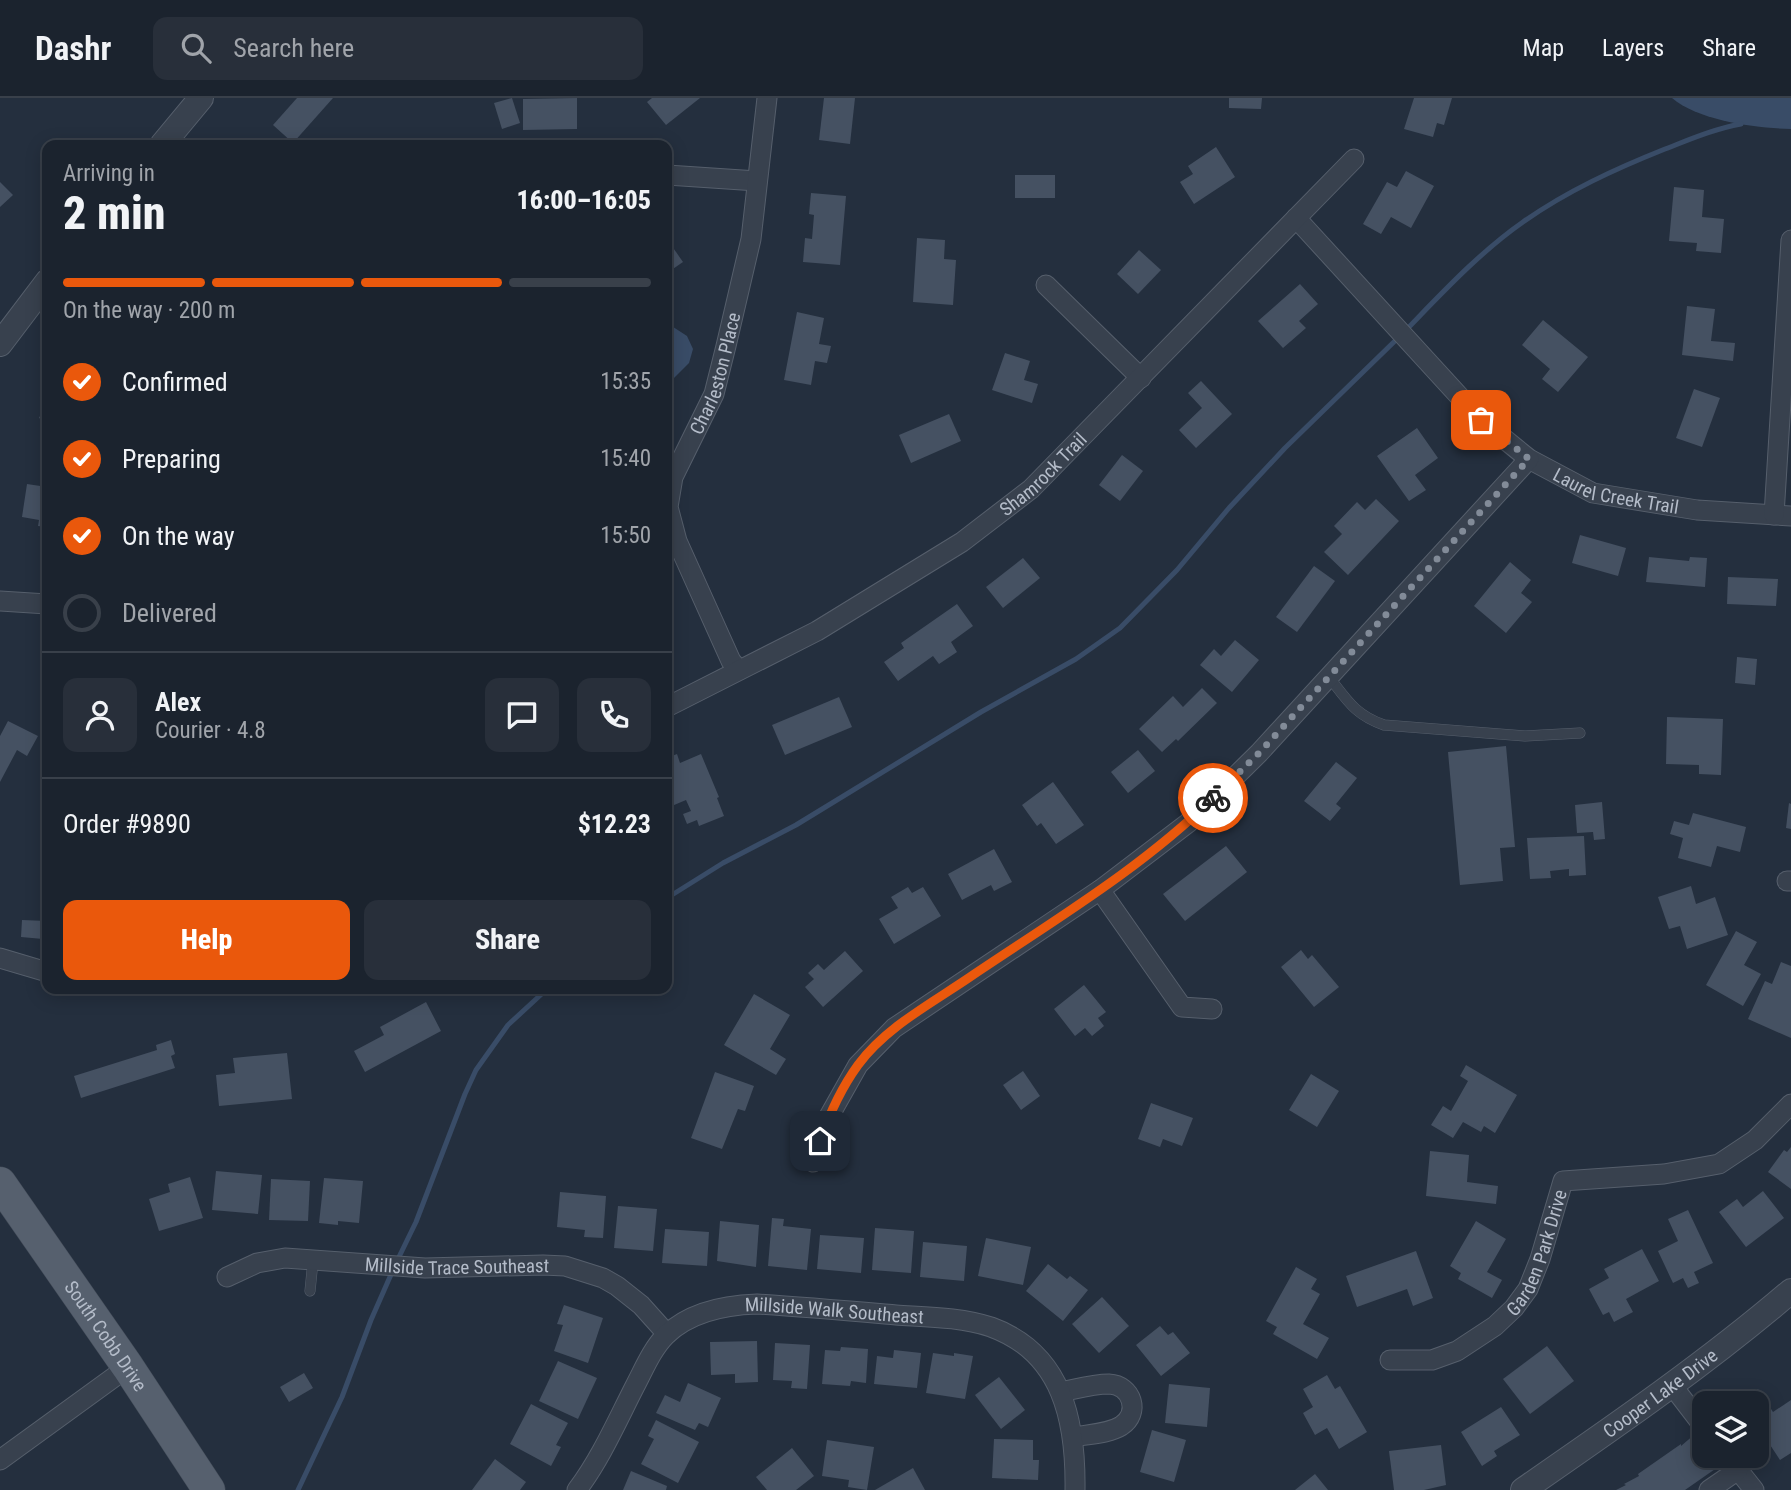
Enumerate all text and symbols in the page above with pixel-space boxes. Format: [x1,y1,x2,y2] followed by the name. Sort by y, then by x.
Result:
[153,17,643,80] search box
[35,29,111,68] text: Dashr
[177,29,215,67] icon: search
[233,33,354,63] text: Search here
[1523,34,1564,62] text: Map
[1602,34,1664,62] text: Layers
[1702,34,1756,62] text: Share
[63,160,155,187] text: Arriving in
[517,185,651,215] text: 16:00–16:05
[63,186,166,240] text: 2 min
[63,297,235,324] text: On the way · 200 m
[684,310,745,438] street label: Charleston Place
[63,363,101,401] icon: check
[122,367,228,397] text: Confirmed
[600,368,651,395] text: 15:35
[1451,390,1511,450] pin
[1462,401,1500,439] icon: bag
[995,428,1091,521] street label: Shamrock Trail
[63,440,101,478] icon: check
[122,444,221,474] text: Preparing
[600,445,651,472] text: 15:40
[1549,463,1680,518] street label: Laurel Creek Trail
[63,517,101,555] icon: check
[122,521,235,551] text: On the way
[600,522,651,549] text: 15:50
[122,598,217,628] text: Delivered
[63,678,137,752] button: person
[485,678,559,752] button: chat
[577,678,651,752] button: phone
[155,687,201,717] text: Alex
[155,717,266,744] text: Courier · 4.8
[1178,763,1248,833] courier
[1194,779,1232,817] icon: bike
[63,809,191,839] text: Order #9890
[578,809,651,839] text: $12.23
[63,900,350,980] button: Help
[364,900,651,980] button: Share
[790,1111,850,1171] pin
[801,1122,839,1160] icon: home
[1502,1187,1571,1321] street label: Garden Park Drive
[364,1252,550,1280] street label: Millside Trace Southeast
[60,1276,152,1395] street label: South Cobb Drive
[744,1292,924,1328] street label: Millside Walk Southeast
[1598,1343,1722,1442] street label: Cooper Lake Drive
[1692,1391,1769,1468] map controls
[1692,1391,1769,1468] button: layers

